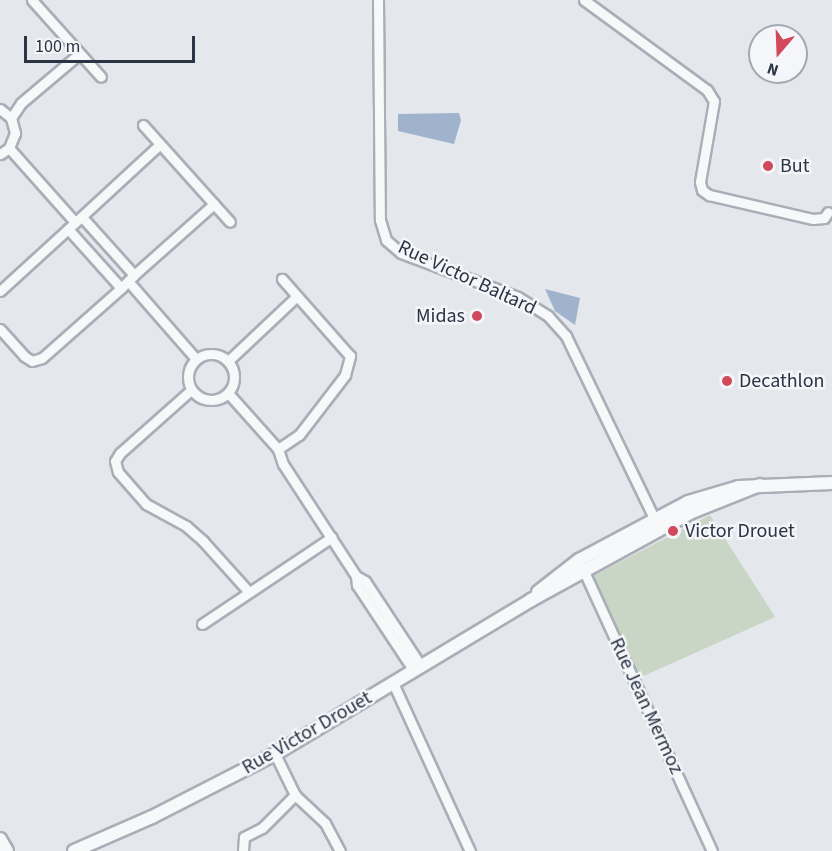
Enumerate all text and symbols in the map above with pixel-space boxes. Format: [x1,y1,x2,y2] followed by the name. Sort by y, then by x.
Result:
[27,24,198,62] scale bar
[748,24,808,84] north arrow
[35,34,80,59] text: 100 m
[764,57,781,81] text: N
[780,154,809,178] place label: But
[761,159,775,173] marker: But
[394,235,540,321] street label: Rue Victor Baltard
[416,304,465,328] place label: Midas
[470,309,484,323] marker: Midas
[739,369,824,393] place label: Decathlon
[720,374,734,388] marker: Decathlon
[685,519,795,543] place label: Victor Drouet
[666,524,680,538] marker: Victor Drouet
[604,634,688,778] street label: Rue Jean Mermoz
[238,686,376,780] street label: Rue Victor Drouet

